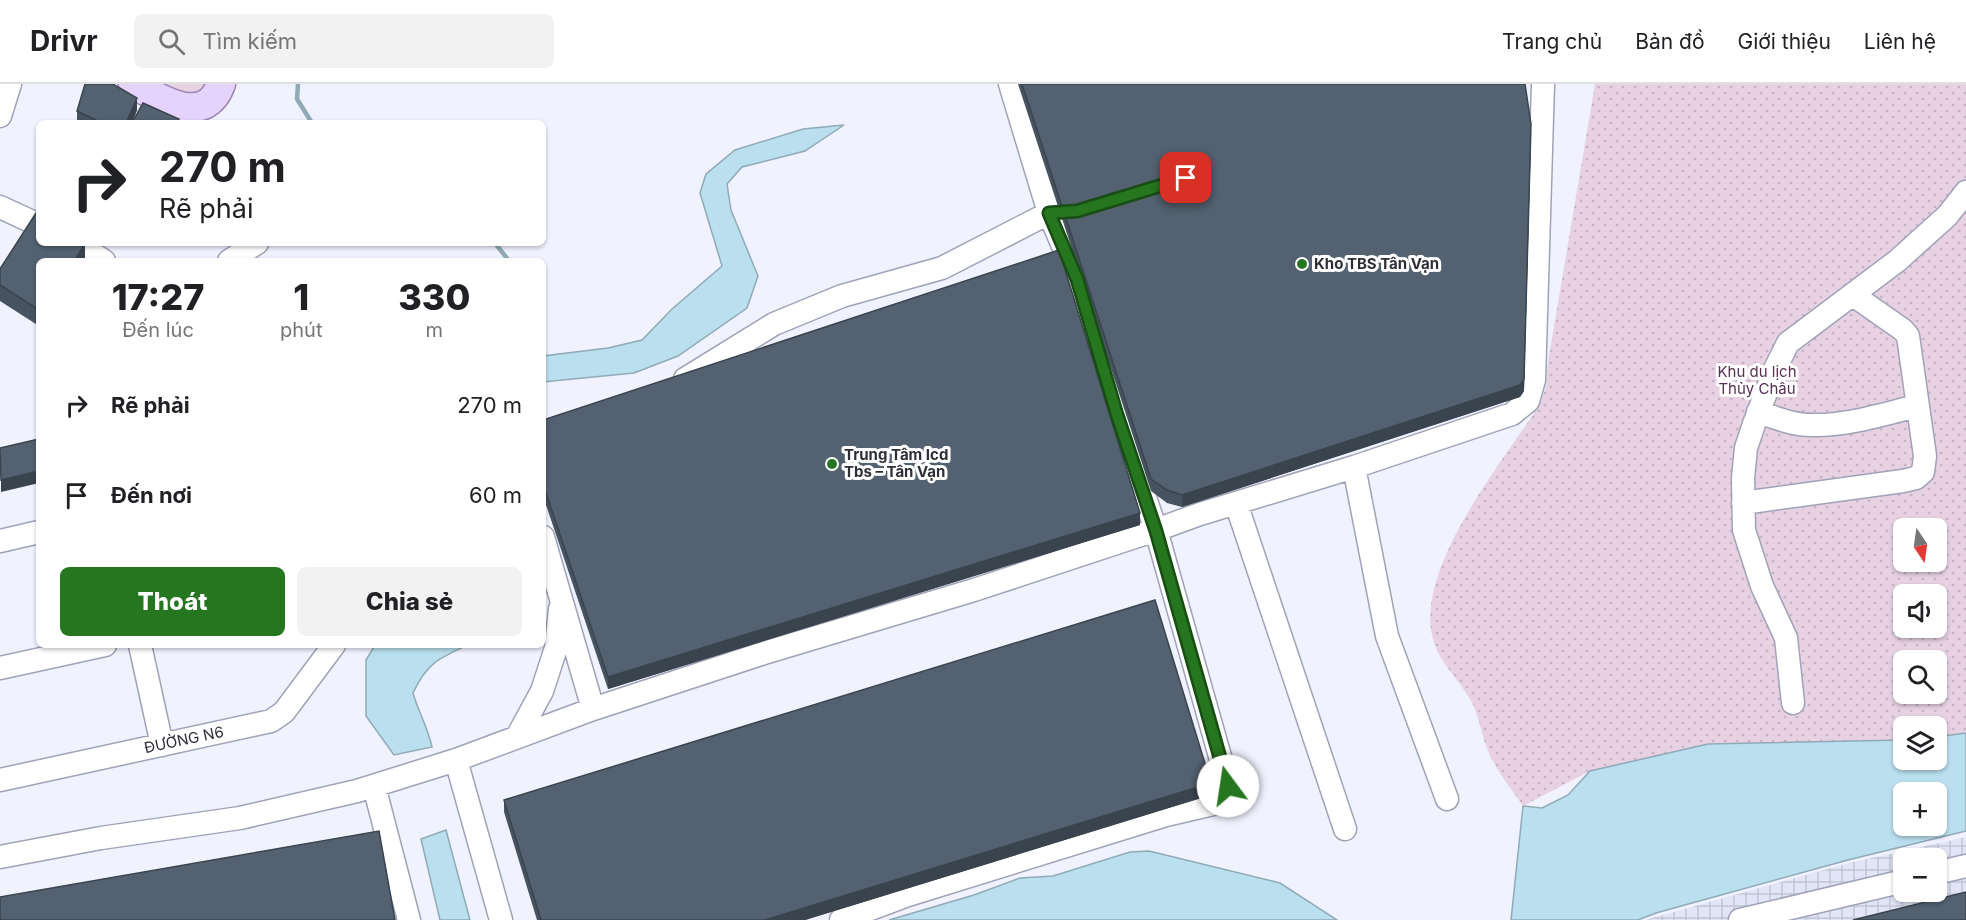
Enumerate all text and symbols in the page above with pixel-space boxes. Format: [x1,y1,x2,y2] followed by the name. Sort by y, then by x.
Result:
[134,14,554,68] search box
[30,24,98,58] text: Drivr
[155,25,188,58] icon: search
[203,28,297,54] text: Tìm kiếm
[1502,29,1602,54] text: Trang chủ
[1635,29,1705,54] text: Bản đồ
[1738,29,1831,54] text: Giới thiệu
[1864,29,1936,54] text: Liên hệ
[159,141,286,192] text: 270 m
[60,144,138,222] icon: right
[1160,152,1211,203] pin
[1169,161,1202,194] icon: arrive
[159,192,254,225] text: Rẽ phải
[1314,254,1439,273] place label: Kho TBS Tân Vạn
[1295,257,1309,271] marker: Kho TBS Tân Vạn
[112,275,204,319] text: 17:27
[293,275,309,319] text: 1
[398,275,470,319] text: 330
[122,318,194,342] text: Đến lúc
[280,318,322,342] text: phút
[425,318,443,342] text: m
[1717,362,1797,398] park label: Khu du lịch Thủy Châu
[60,389,93,422] icon: right
[111,392,190,418] text: Rẽ phải
[457,392,522,418] text: 270 m
[844,445,948,481] place label: Trung Tâm Icd Tbs – Tân Vạn
[825,457,839,471] marker: Trung Tâm Icd Tbs – Tân Vạn
[60,479,93,512] icon: arrive
[111,482,192,508] text: Đến nơi
[469,482,522,508] text: 60 m
[1893,518,1947,572] north arrow
[1893,518,1947,902] map controls
[60,567,285,636] button: Thoát
[297,567,522,636] button: Chia sẻ
[1893,584,1947,638] button: sound
[1893,650,1947,704] button: search
[1893,716,1947,770] button: layers
[142,722,225,757] street label: ĐƯỜNG N6
[1196,754,1260,818] position arrow
[1893,782,1947,836] button: +
[1893,848,1947,902] button: −

